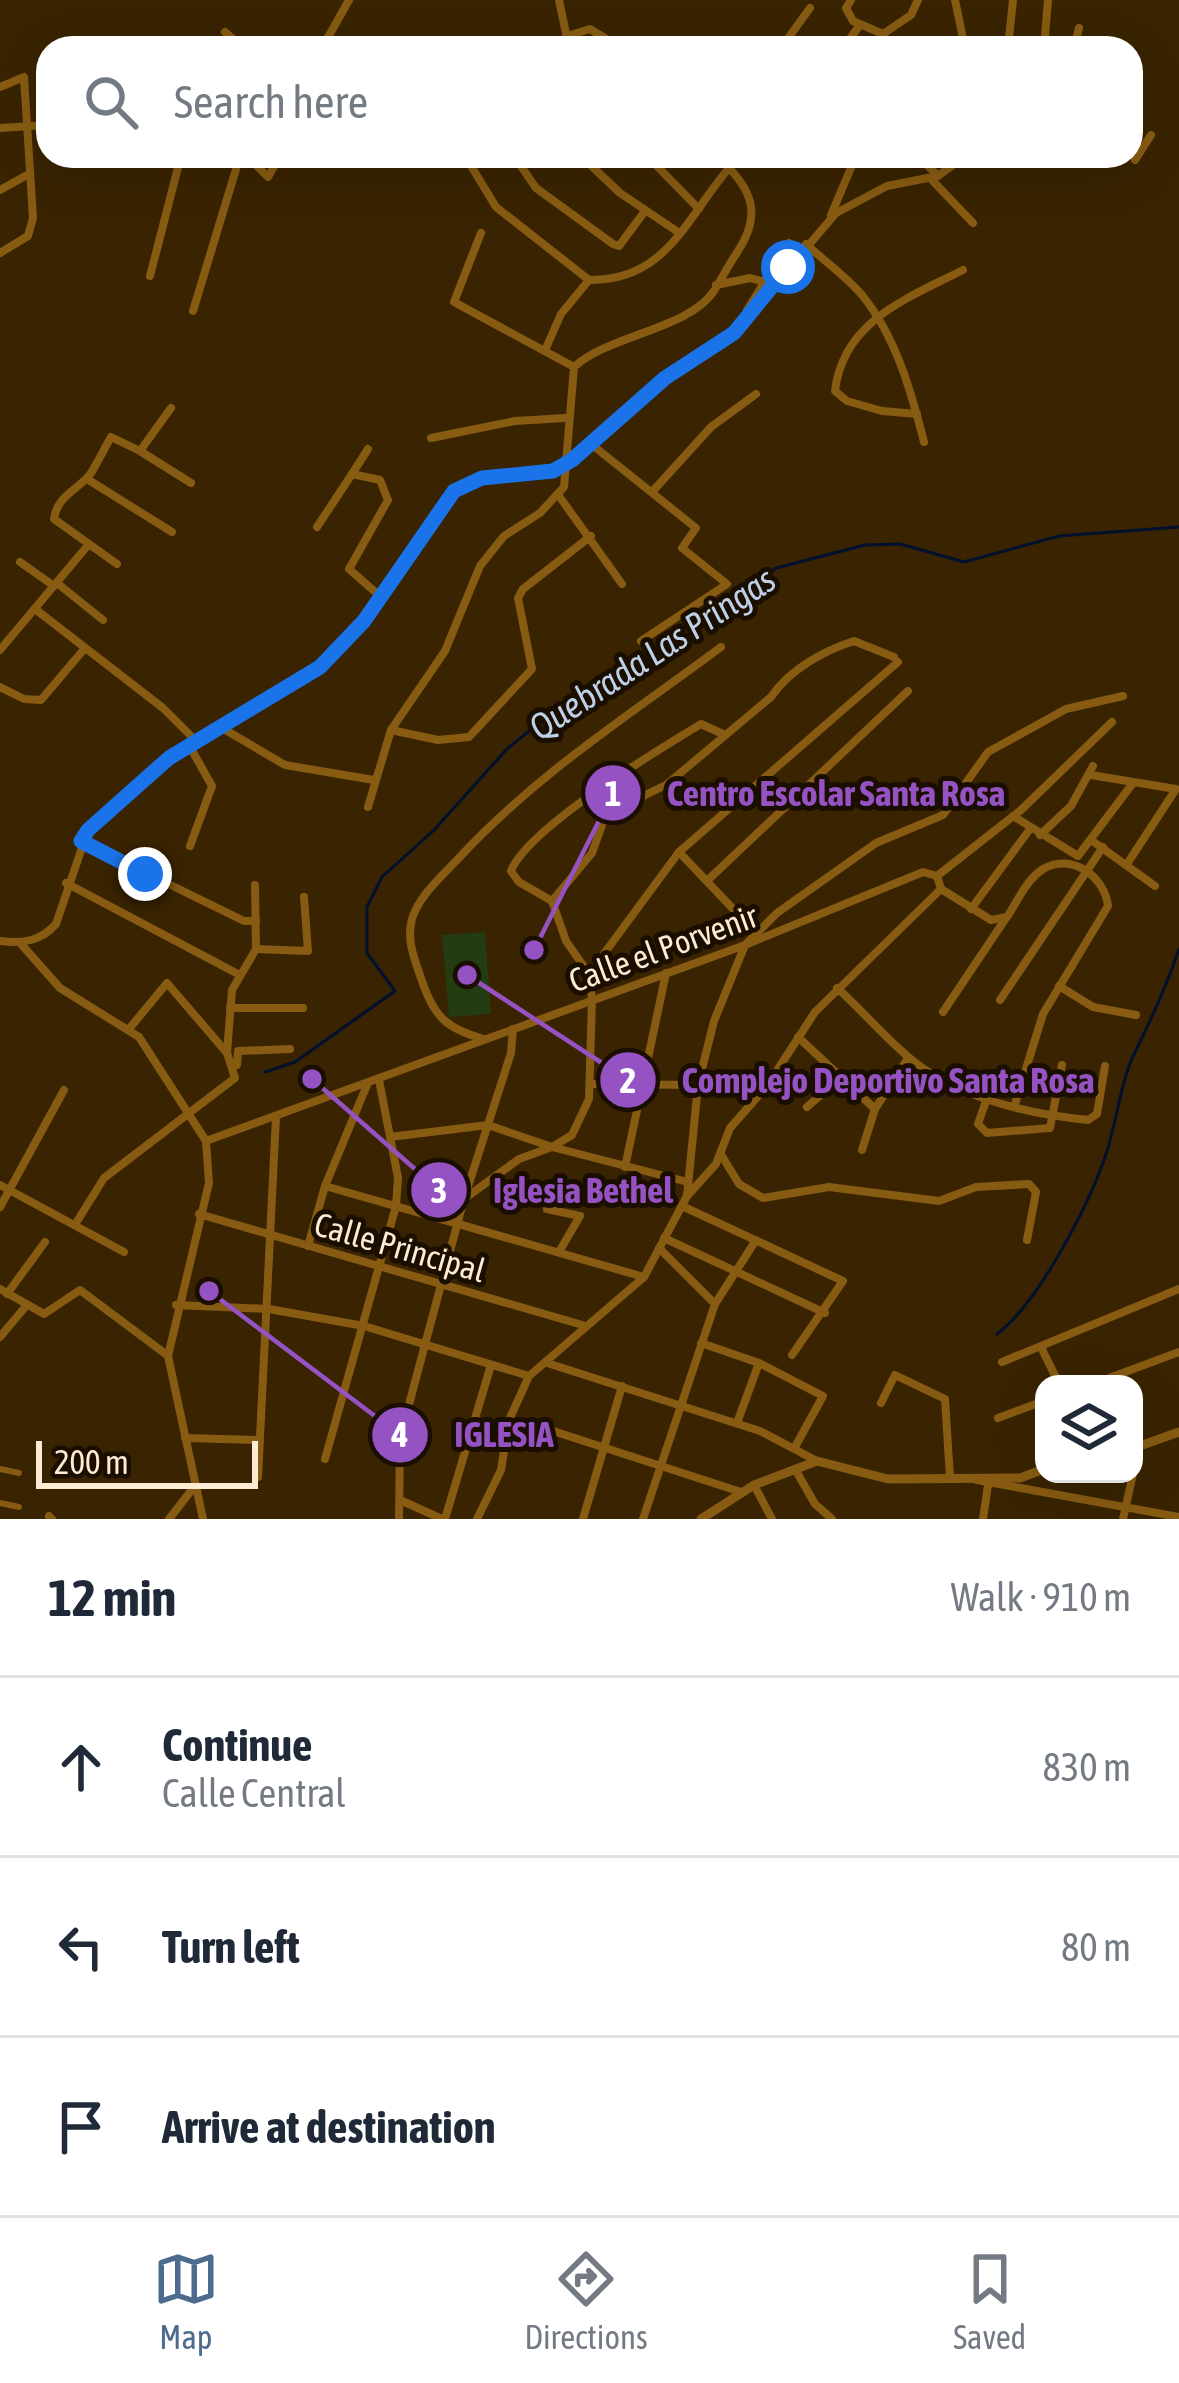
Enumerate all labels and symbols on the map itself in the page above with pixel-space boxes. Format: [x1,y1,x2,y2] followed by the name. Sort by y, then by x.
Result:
[761,240,815,294] route start
[521,558,783,748] water label: Quebrada Las Pringas
[583,757,1030,829] callout: Centro Escolar Santa Rosa
[605,772,621,814] text: 1
[667,772,1005,814] text: Centro Escolar Santa Rosa
[118,847,172,901] route end
[564,896,764,1000] street label: Calle el Porvenir
[598,1044,1119,1116] callout: Complejo Deportivo Santa Rosa
[620,1059,636,1101] text: 2
[681,1059,1095,1101] text: Complejo Deportivo Santa Rosa
[409,1154,697,1226] callout: Iglesia Bethel
[431,1169,447,1211] text: 3
[493,1169,673,1211] text: Iglesia Bethel
[310,1204,490,1290] street label: Calle Principal
[370,1399,577,1471] callout: IGLESIA
[391,1413,408,1455] text: 4
[454,1413,554,1455] text: IGLESIA
[36,1435,258,1488] scale bar

